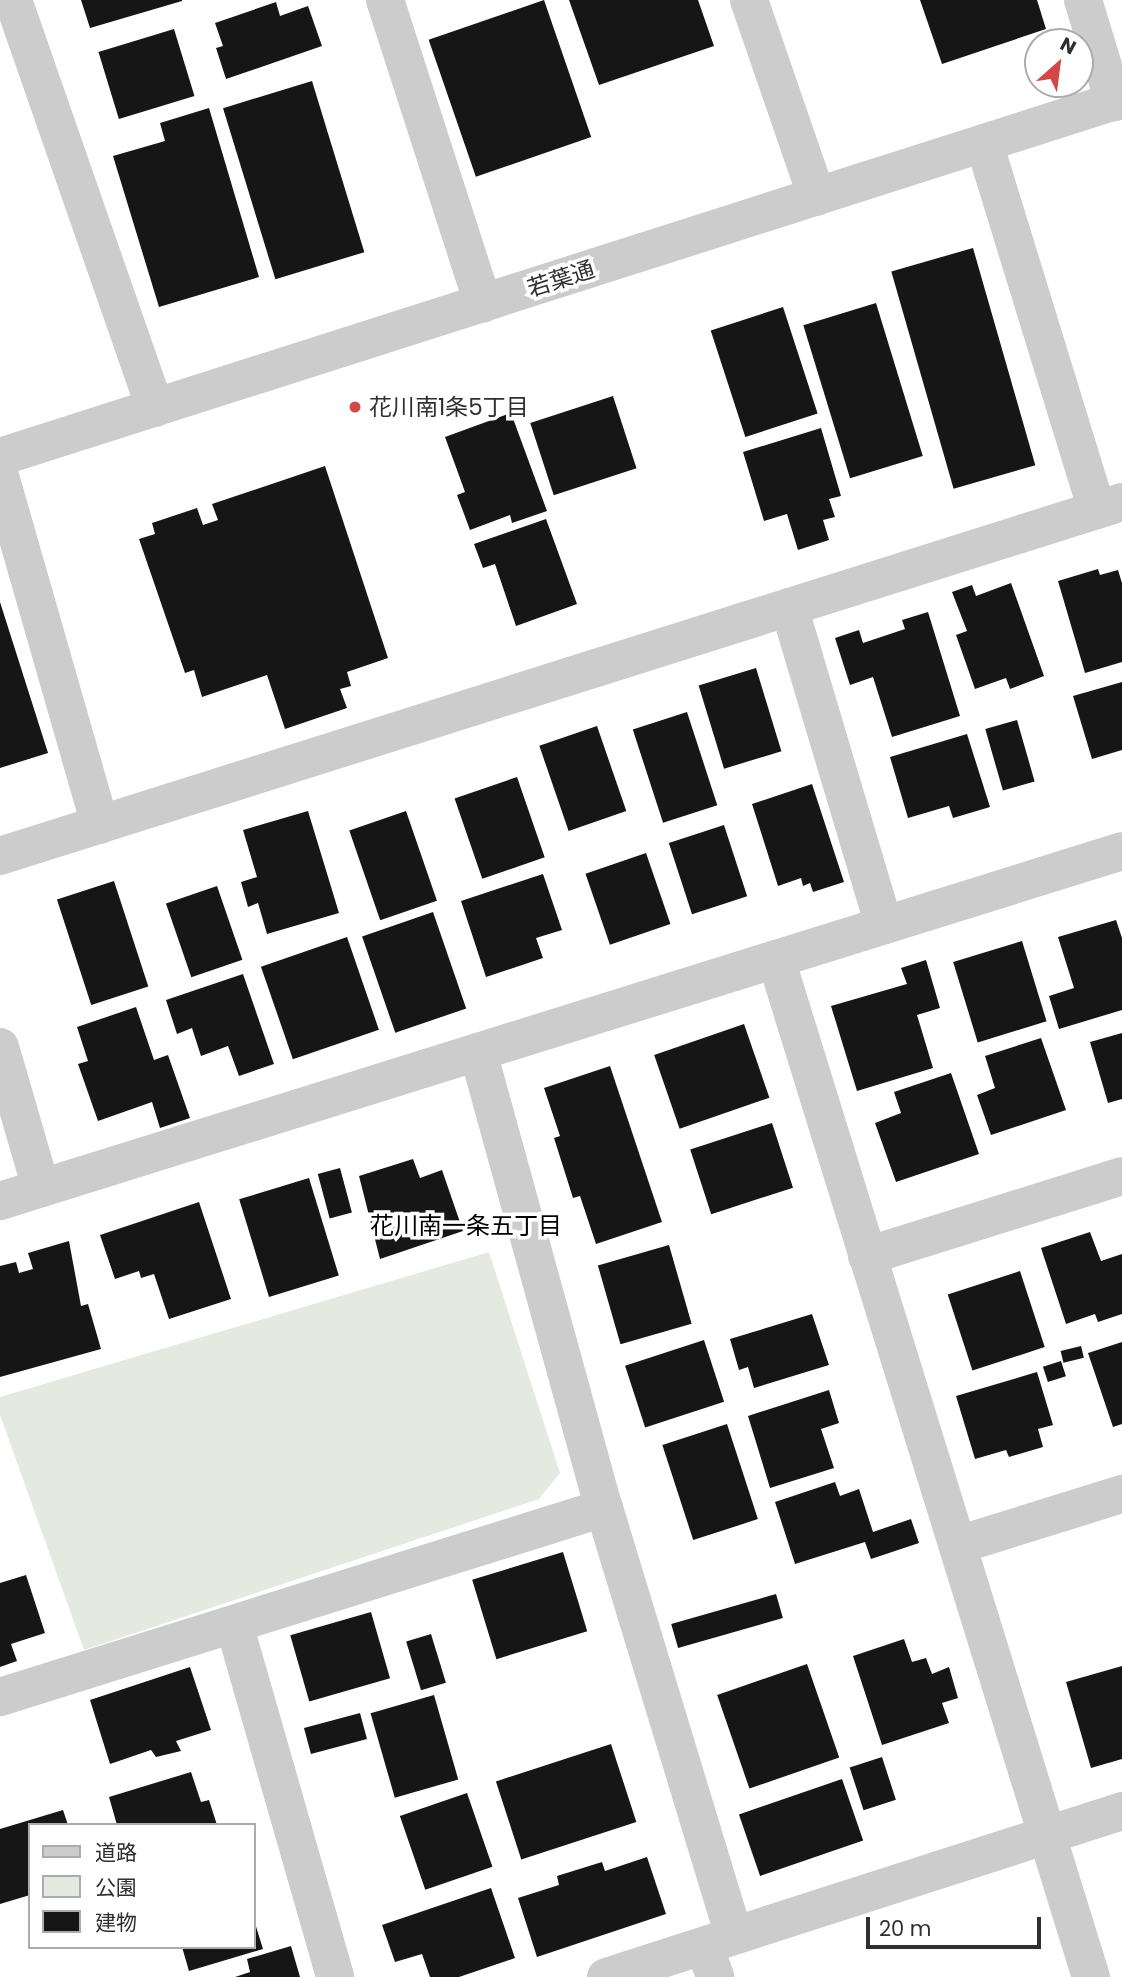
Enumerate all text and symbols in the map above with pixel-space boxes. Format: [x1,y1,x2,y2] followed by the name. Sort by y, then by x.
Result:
[1024,28,1094,98] north arrow
[1055,31,1081,61] text: N
[524,255,598,303] street label: 若葉通
[369,393,529,421] place label: 花川南1条5丁目
[347,399,363,415] marker: 花川南1条5丁目
[370,1212,562,1240] district label: 花川南一条五丁目
[28,1823,256,1949] legend
[95,1838,137,1867] text: 道路
[95,1873,137,1902] text: 公園
[870,1904,1045,1948] scale bar
[95,1908,137,1937] text: 建物
[879,1914,932,1943] text: 20 m

